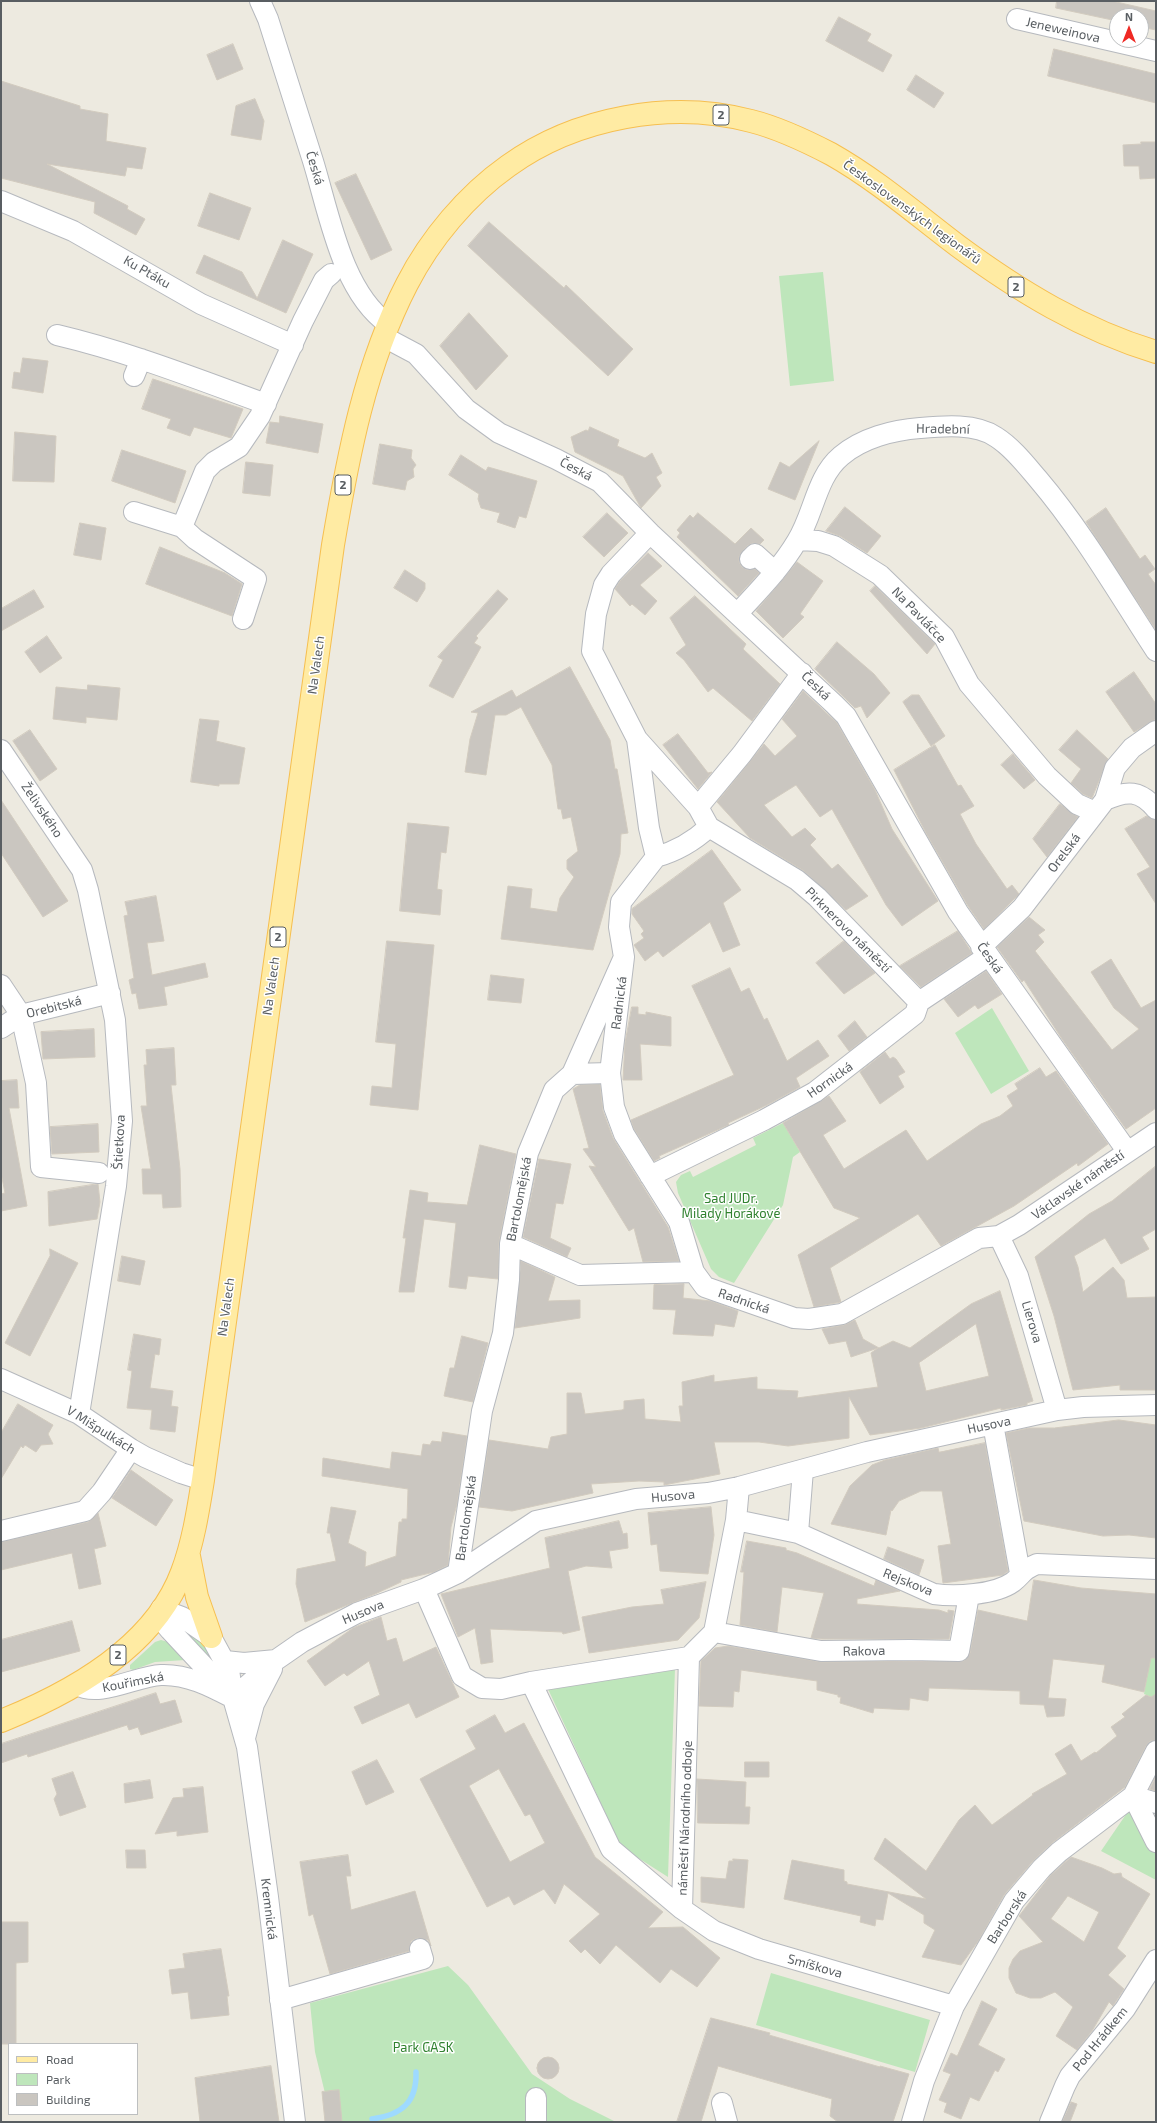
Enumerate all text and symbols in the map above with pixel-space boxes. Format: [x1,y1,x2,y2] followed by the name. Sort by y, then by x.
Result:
[1109,8,1149,48] north arrow
[1125,10,1133,23] text: N
[1024,14,1102,46] street label: Jeneweinova
[713,105,729,125] road number: 2
[302,149,328,187] street label: Česká
[840,157,984,267] street label: Československých legionářů
[121,252,173,292] street label: Ku Ptáku
[1008,277,1024,297] road number: 2
[916,421,970,437] street label: Hradební
[557,454,595,484] street label: Česká
[335,475,351,495] road number: 2
[889,584,949,646] street label: Na Pavláčce
[304,635,328,695] street label: Na Valech
[798,668,834,704] street label: Česká
[18,779,66,841] street label: Želivského
[1044,830,1084,876] street label: Orelská
[802,884,894,976] street label: Pirknerovo náměstí
[270,927,286,947] road number: 2
[974,939,1006,977] street label: Česká
[259,956,283,1016] street label: Na Valech
[608,975,630,1031] street label: Radnická
[25,993,83,1021] street label: Orebitská
[804,1059,856,1101] street label: Hornická
[110,1114,128,1170] street label: Štietkova
[1029,1147,1127,1223] street label: Václavské náměstí
[503,1155,535,1243] street label: Bartolomějská
[682,1191,780,1222] park label: Sad JUDr. Milady Horákové
[214,1277,238,1337] street label: Na Valech
[716,1285,772,1317] street label: Radnická
[1018,1299,1046,1345] street label: Lierova
[64,1403,138,1457] street label: V Mišpulkách
[966,1413,1012,1437] street label: Husova
[452,1474,480,1562] street label: Bartolomějská
[650,1486,696,1506] street label: Husova
[881,1565,935,1599] street label: Rejskova
[340,1596,386,1628] street label: Husova
[842,1643,886,1659] street label: Rakova
[110,1645,126,1665] road number: 2
[101,1668,165,1696] street label: Kouřimská
[674,1740,696,1896] street label: náměstí Národního odboje
[257,1877,281,1941] street label: Kremnická
[984,1887,1030,1947] street label: Barborská
[786,1951,844,1981] street label: Smíškova
[1069,2004,1131,2074] street label: Pod Hrádkem
[393,2040,453,2056] park label: Park GASK
[8,2043,138,2115] legend
[46,2052,74,2066] text: Road
[46,2072,71,2086] text: Park
[46,2092,90,2106] text: Building

